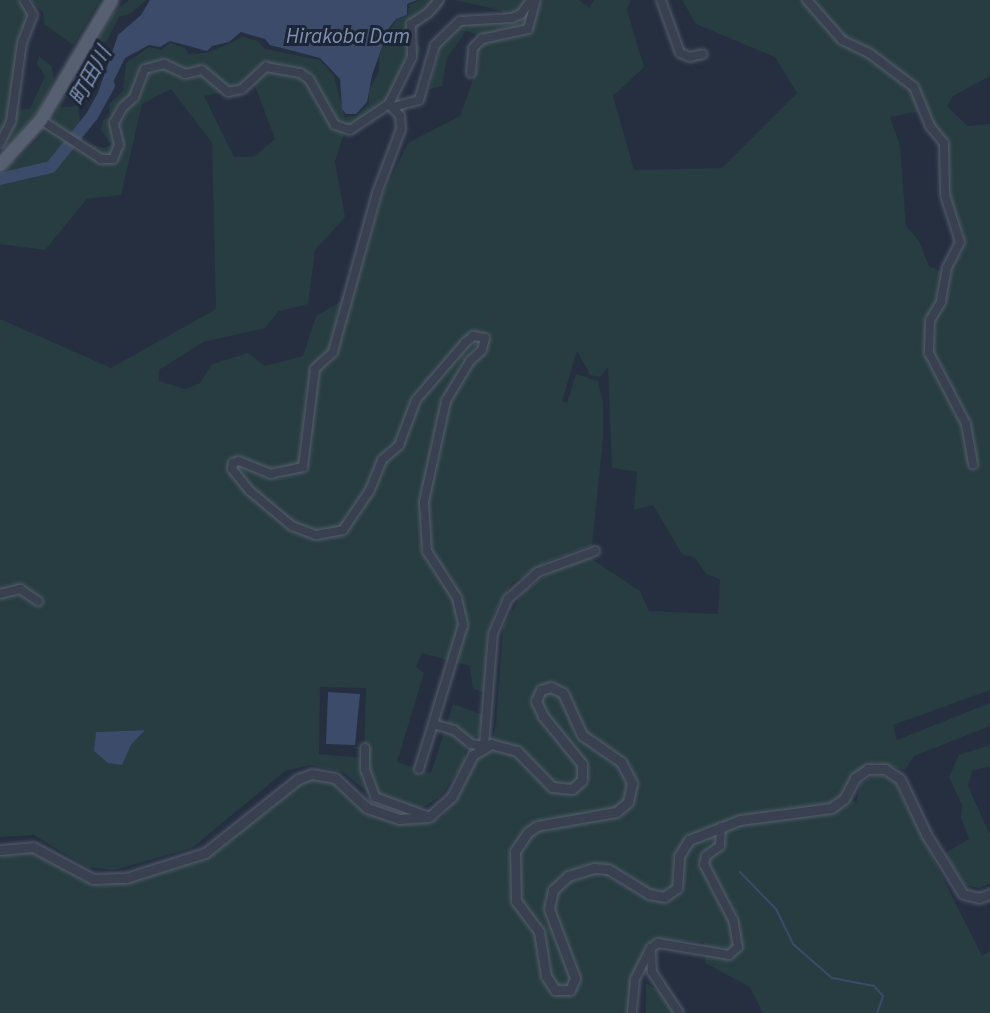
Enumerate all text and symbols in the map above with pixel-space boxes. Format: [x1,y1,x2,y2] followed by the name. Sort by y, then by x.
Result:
[286,23,410,49] water label: Hirakoba Dam
[64,42,116,110] water label: 町田川

